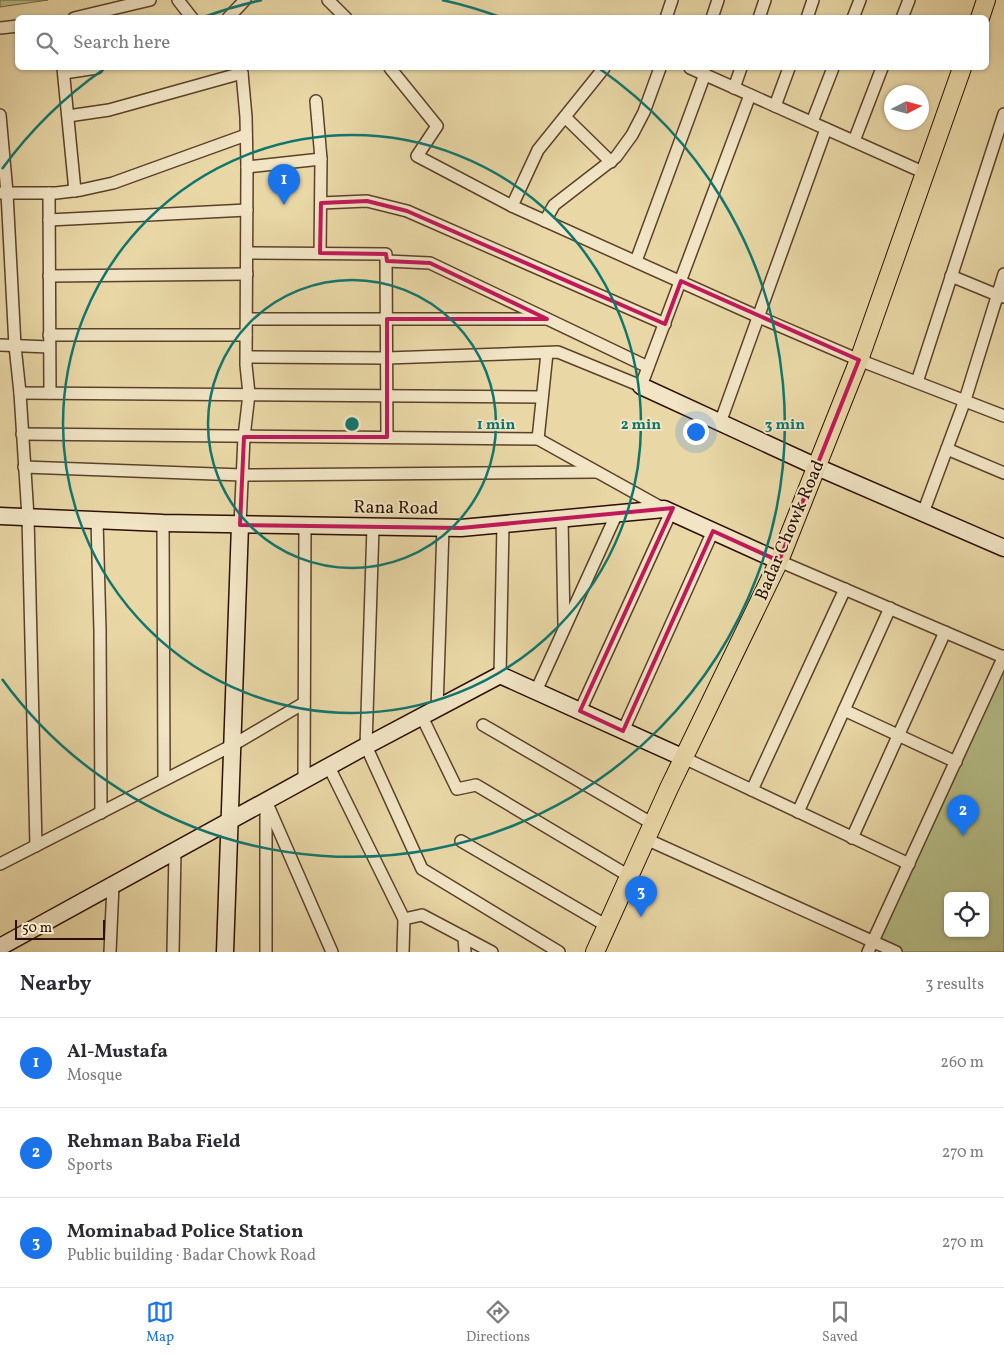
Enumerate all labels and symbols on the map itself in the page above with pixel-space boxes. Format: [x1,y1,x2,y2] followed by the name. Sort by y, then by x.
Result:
[884,85,929,130] north arrow
[268,164,300,205] pin: 1
[343,415,361,433] centre of rings
[477,415,515,436] text: 1 min
[621,415,661,436] text: 2 min
[765,415,805,436] text: 3 min
[683,419,709,445] your location
[750,457,831,605] street label: Badar Chowk Road
[353,495,439,522] street label: Rana Road
[947,795,979,836] pin: 2
[625,876,657,917] pin: 3
[15,917,105,940] scale bar

